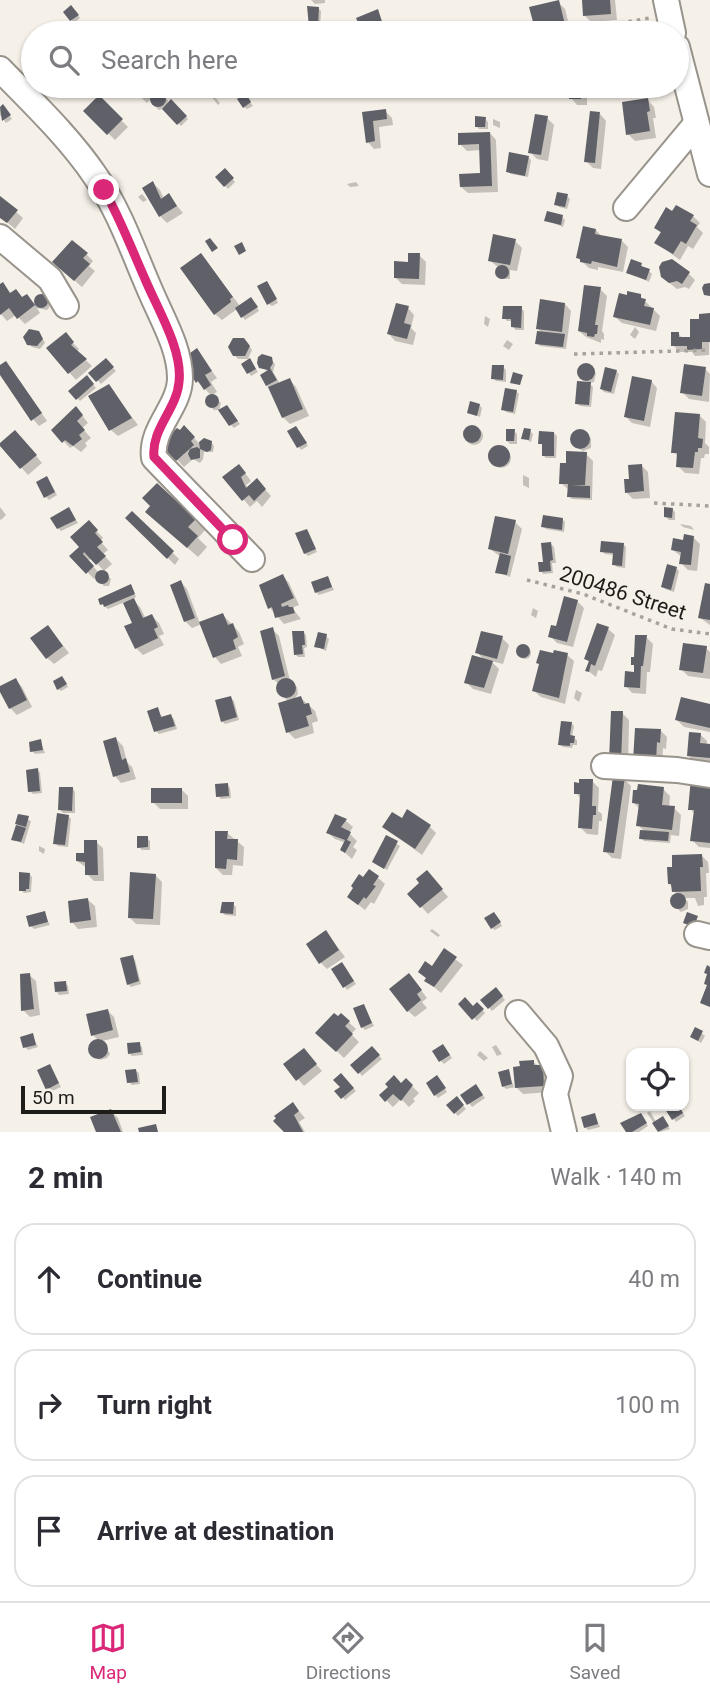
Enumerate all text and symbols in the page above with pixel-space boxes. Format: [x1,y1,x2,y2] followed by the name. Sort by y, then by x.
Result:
[21,21,689,98] search box
[45,41,83,79] icon: search
[101,45,238,75] text: Search here
[88,174,119,205] route end
[217,524,248,555] route start
[557,561,689,625] street label: 200486 Street
[626,1048,689,1111] map controls
[626,1048,689,1111] button: locate
[21,1083,166,1115] scale bar
[32,1086,75,1109] text: 50 m
[28,1160,103,1195] text: 2 min
[550,1164,682,1191] text: Walk · 140 m
[30,1260,68,1298] icon: ahead
[97,1264,202,1294] text: Continue
[628,1266,680,1293] text: 40 m
[30,1386,68,1424] icon: right
[97,1390,212,1420] text: Turn right
[615,1392,680,1419] text: 100 m
[30,1512,68,1550] icon: arrive
[97,1516,334,1546] text: Arrive at destination
[89,1619,127,1684] tab: Map
[306,1619,391,1684] tab: Directions
[569,1619,621,1684] tab: Saved

